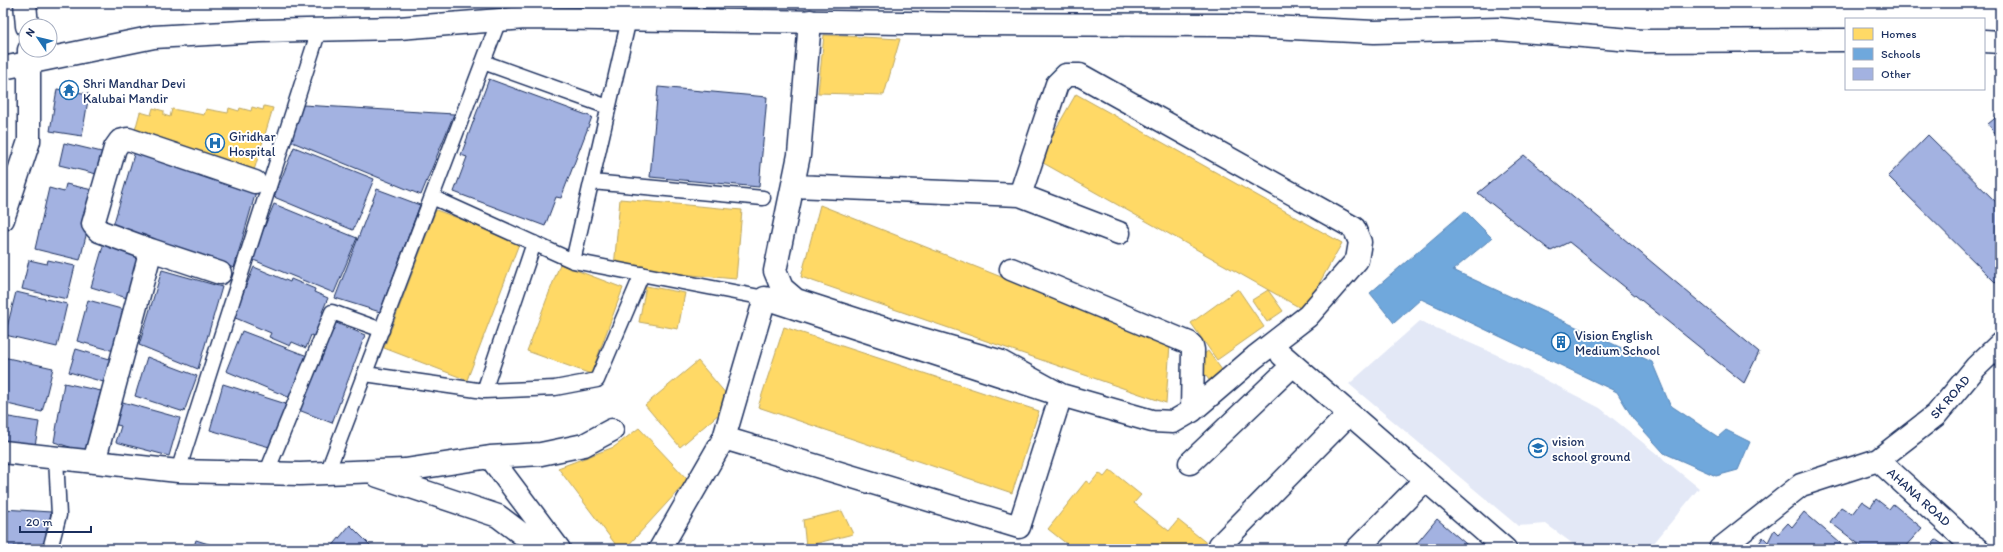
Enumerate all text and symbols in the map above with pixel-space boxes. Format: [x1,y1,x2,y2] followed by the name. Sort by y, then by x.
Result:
[18,18,58,58] north arrow
[1845,18,1985,90] legend
[23,26,38,39] text: N
[1881,27,1917,41] text: Homes
[1881,47,1920,61] text: Schools
[1881,67,1911,81] text: Other
[83,76,186,106] place label: Shri Mandhar Devi Kalubai Mandir
[58,79,80,101] temple icon: Shri Mandhar Devi Kalubai Mandir
[229,129,276,159] place label: Giridhar Hospital
[204,132,226,154] hospital icon: Giridhar Hospital
[1575,328,1660,358] place label: Vision English Medium School
[1550,331,1572,353] building icon: Vision English Medium School
[1927,372,1973,422] street label: SK ROAD
[1552,434,1630,464] place label: vision school ground
[1527,437,1549,459] school or university icon: vision school ground
[1884,465,1954,530] street label: AHANA ROAD
[20,508,91,534] scale bar
[26,515,53,529] text: 20 m

